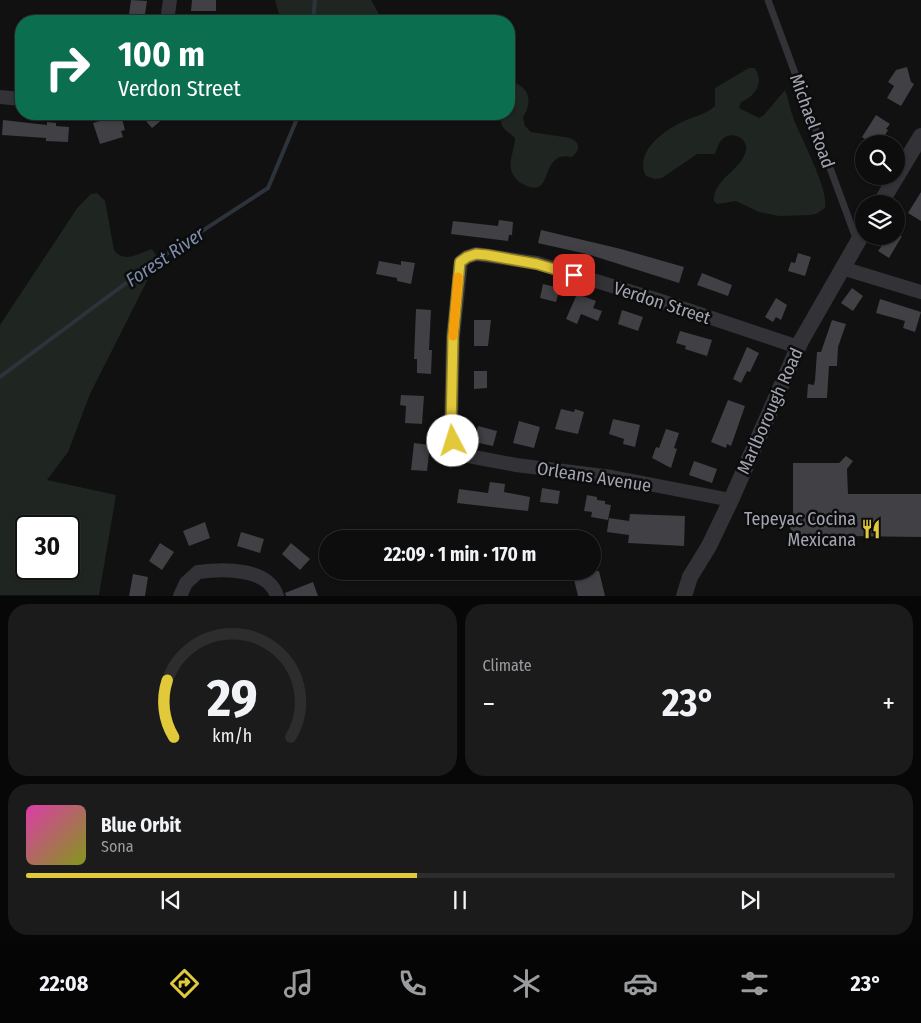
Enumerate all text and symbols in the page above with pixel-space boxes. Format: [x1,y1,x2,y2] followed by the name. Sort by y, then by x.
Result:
[118,33,205,75] text: 100 m
[35,35,100,100] icon: right
[785,71,839,171] street label: Michael Road
[118,75,241,102] text: Verdon Street
[855,135,905,245] map controls
[855,135,905,185] button: search
[855,195,905,245] button: layers
[121,221,210,292] water label: Forest River
[553,254,595,296] pin
[560,261,588,289] icon: arrive
[611,277,713,329] street label: Verdon Street
[732,344,808,478] street label: Marlborough Road
[426,414,478,466] position arrow
[535,457,653,497] street label: Orleans Avenue
[744,508,856,551] place label: Tepeyac Cocina Mexicana
[15,515,80,580] speed limit sign: 30
[860,518,882,540] restaurant icon: Tepeyac Cocina Mexicana
[384,543,536,566] text: 22:09 · 1 min · 170 m
[483,656,532,675] text: Climate
[206,667,258,730] text: 29
[662,680,715,726] text: 23°
[483,687,495,720] text: −
[882,687,895,720] text: +
[212,725,252,747] text: km/h
[101,814,181,837] text: Blue Orbit
[101,837,134,856] text: Sona
[157,886,185,914] icon: previous
[446,886,474,914] icon: pause
[736,886,764,914] icon: next
[167,966,202,1001] icon: directions
[281,966,316,1001] icon: music
[395,966,430,1001] icon: phone
[509,966,544,1001] icon: climate
[623,966,658,1001] icon: car
[737,966,772,1001] icon: filters
[39,970,88,997] text: 22:08
[851,970,882,997] text: 23°

